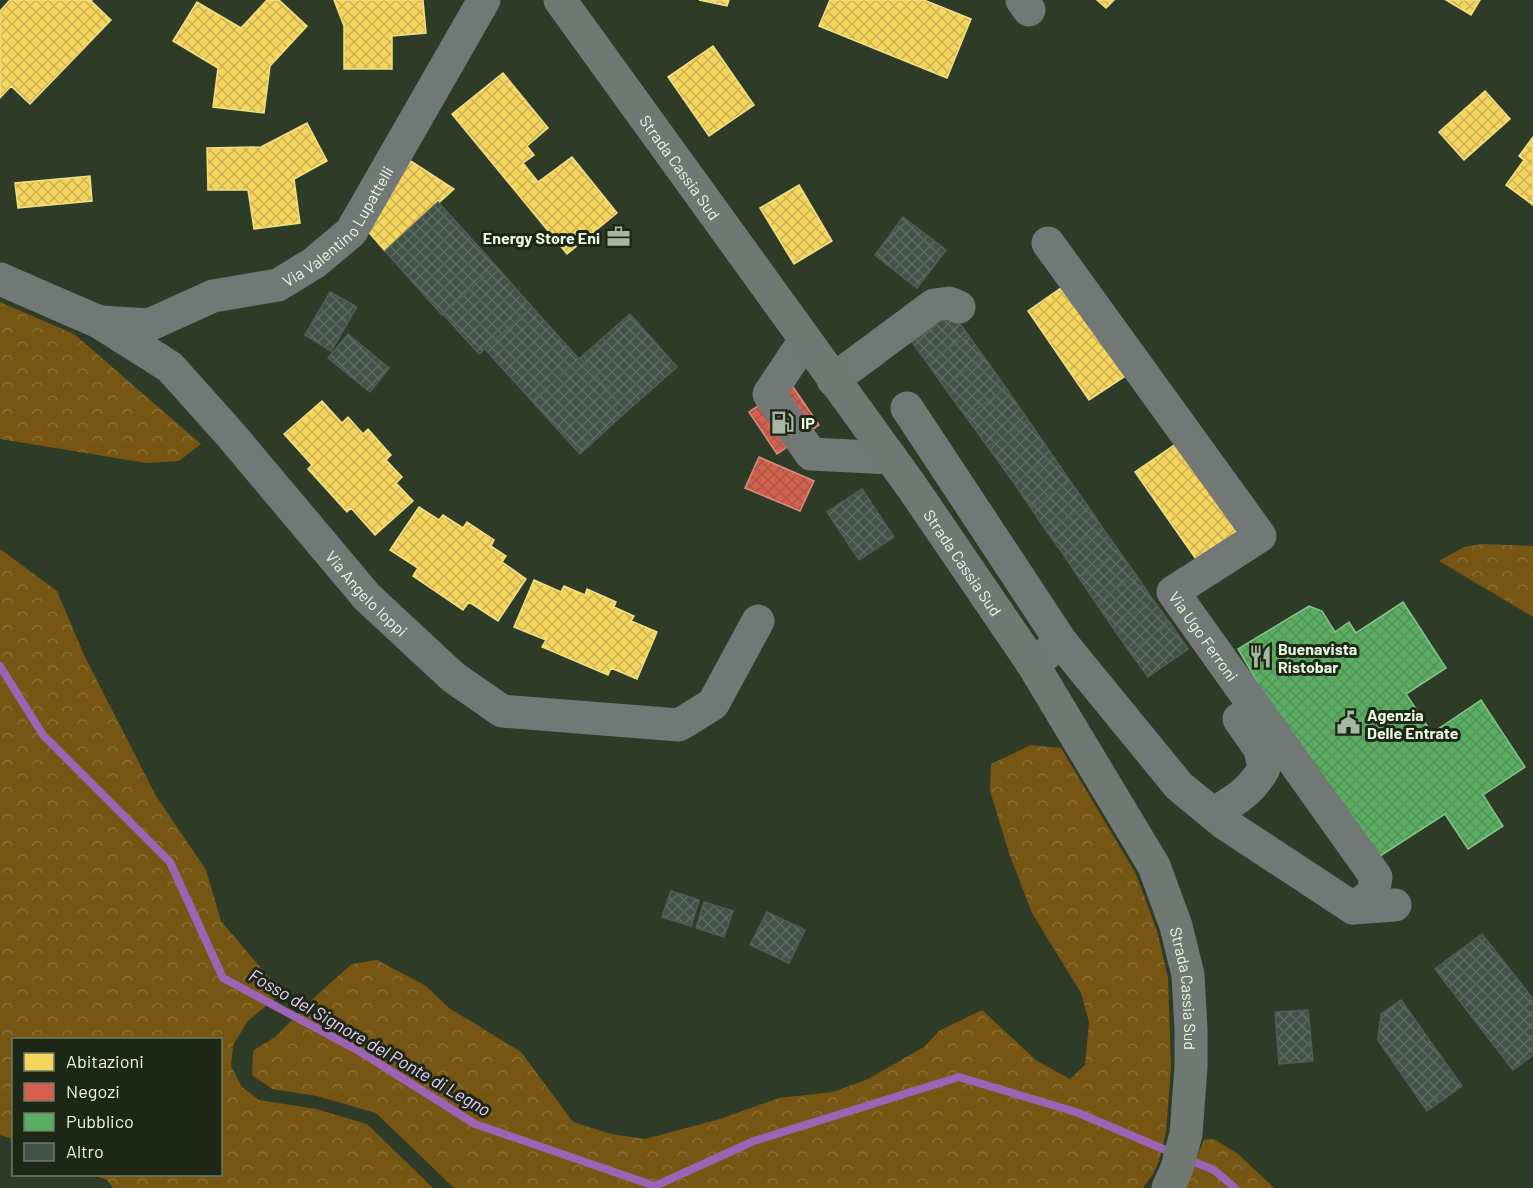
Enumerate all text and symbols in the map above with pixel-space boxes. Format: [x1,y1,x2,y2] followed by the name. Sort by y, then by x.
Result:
[637,111,725,223] street label: Strada Cassia Sud
[278,162,396,290] street label: Via Valentino Lupattelli
[605,224,631,250] office icon: Energy Store Eni
[483,228,600,247] place label: Energy Store Eni
[770,409,796,435] fuel station icon: IP
[801,413,815,432] place label: IP
[920,506,1006,619] street label: Strada Cassia Sud
[322,546,412,640] street label: Via Angelo Ioppi
[1166,587,1243,684] street label: Via Ugo Ferroni
[1278,639,1357,676] place label: Buenavista Ristobar
[1247,644,1273,670] restaurant icon: Buenavista Ristobar
[1367,705,1459,742] place label: Agenzia Delle Entrate
[1336,710,1362,736] public building icon: Agenzia Delle Entrate
[1167,925,1201,1050] street label: Strada Cassia Sud
[245,964,495,1120] water label: Fosso del Signore del Ponte di Legno
[12,1038,222,1176] legend
[66,1050,144,1072] text: Abitazioni
[66,1080,120,1102] text: Negozi
[66,1110,134,1132] text: Pubblico
[66,1140,104,1162] text: Altro

